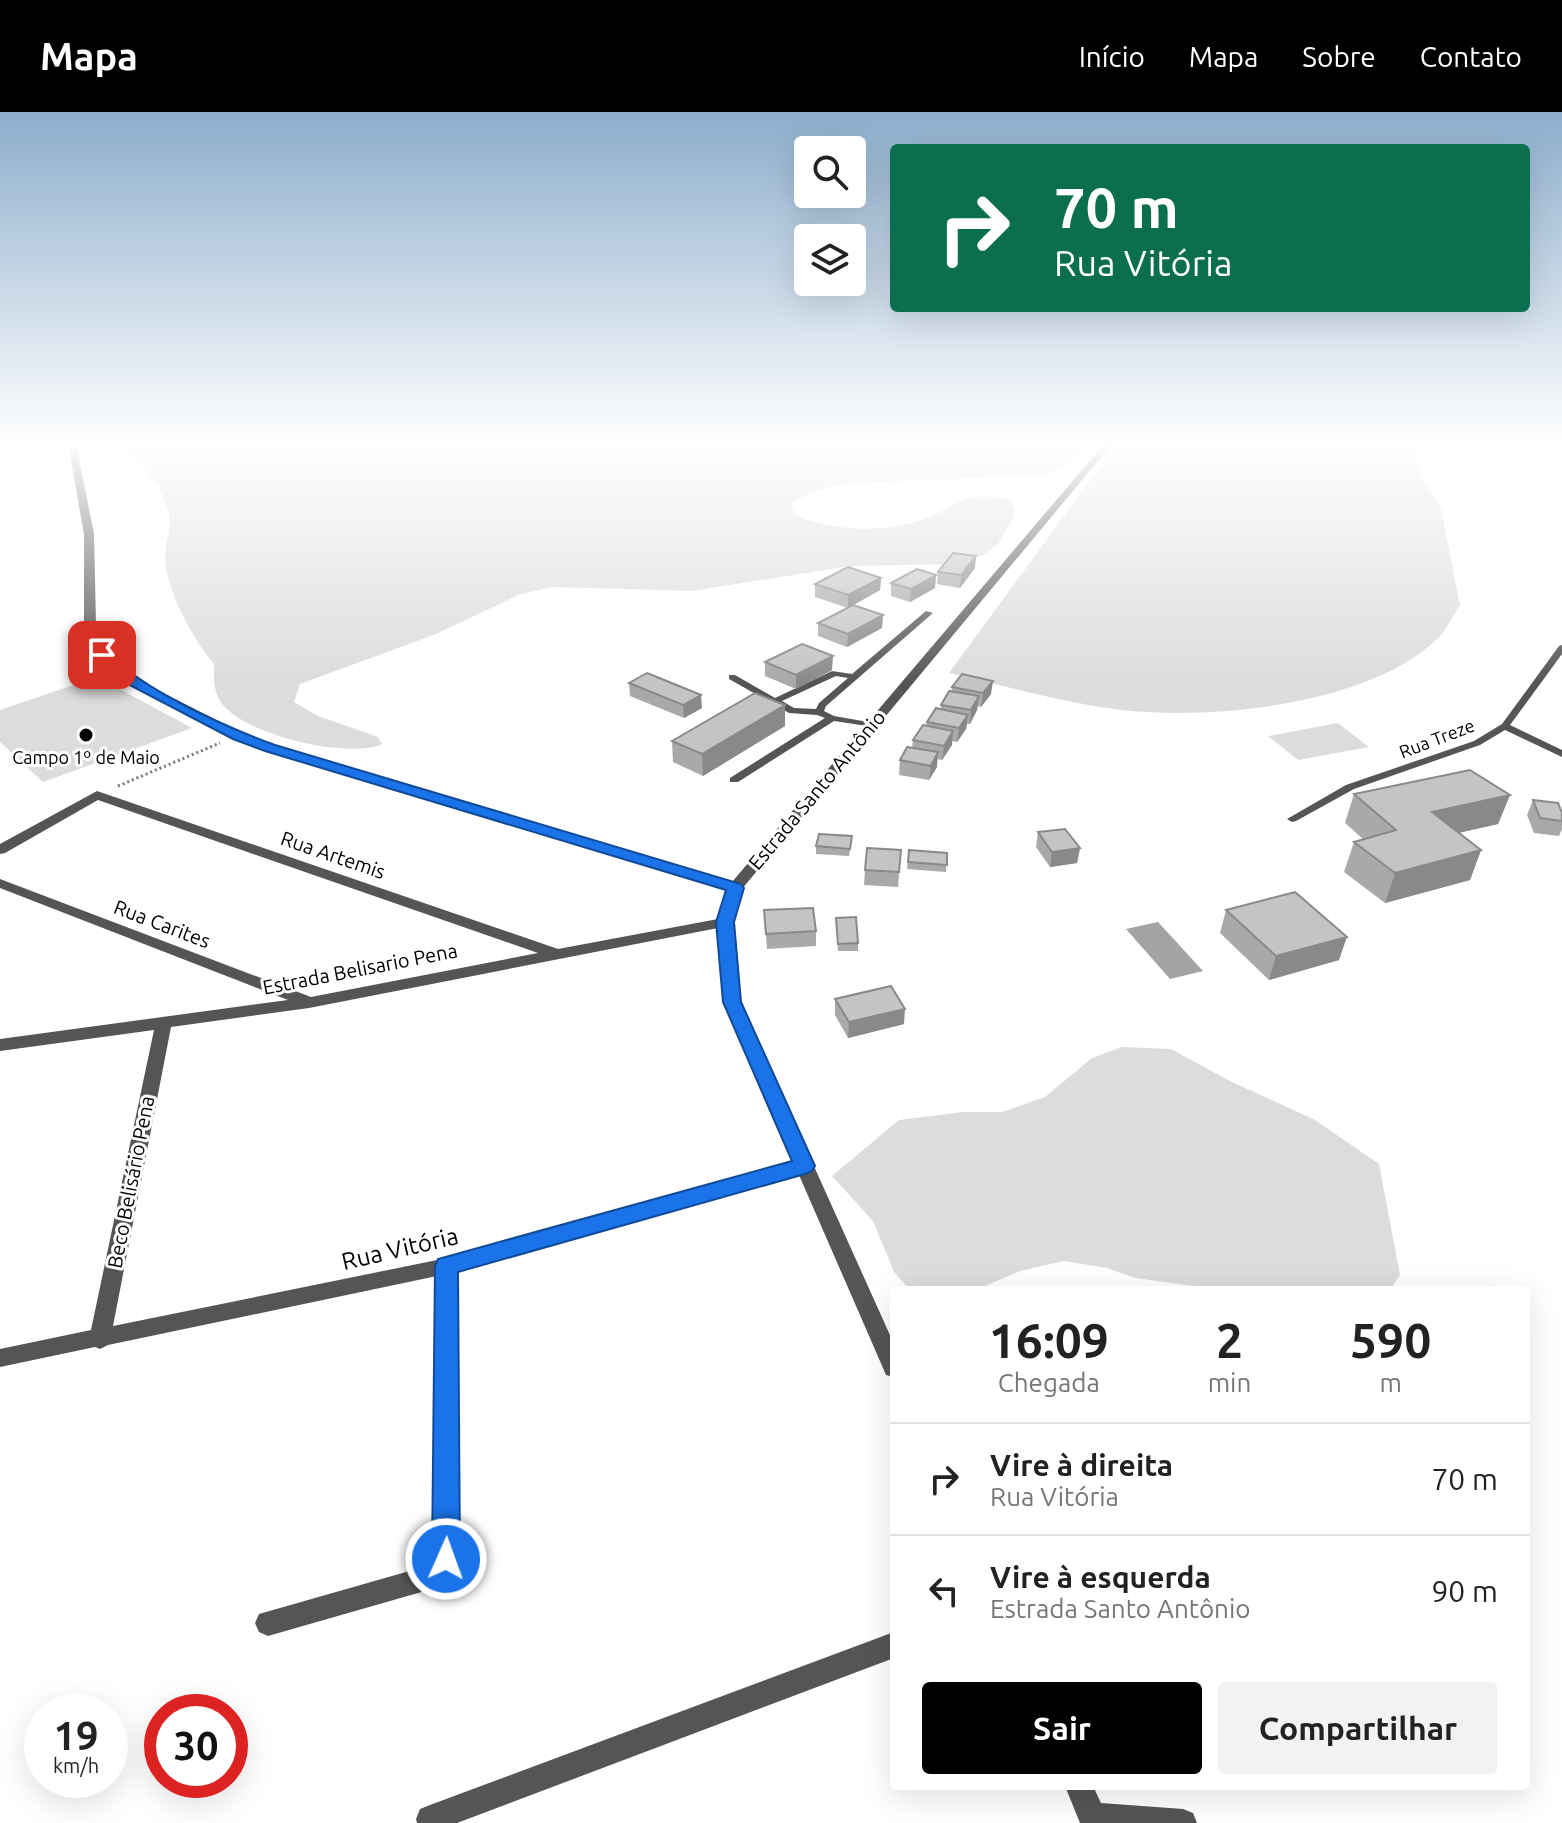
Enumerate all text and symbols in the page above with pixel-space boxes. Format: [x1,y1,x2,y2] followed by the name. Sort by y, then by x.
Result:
[40,35,138,77] text: Mapa
[1079,41,1145,72] text: Início
[1189,41,1258,72] text: Mapa
[1302,41,1376,72] text: Sobre
[1420,41,1522,72] text: Contato
[794,136,866,296] map controls
[794,136,866,208] button: search
[922,176,1026,280] icon: right
[1054,176,1179,239] text: 70 m
[794,224,866,296] button: layers
[1054,242,1233,283] text: Rua Vitória
[68,621,136,689] pin
[80,633,124,677] icon: arrive
[743,706,890,874] street label: Estrada Santo Antônio
[1396,715,1477,762] street label: Rua Treze
[77,726,95,744] marker: Campo 1º de Maio
[12,747,160,767] place label: Campo 1º de Maio
[278,826,388,883] street label: Rua Artemis
[111,895,214,952] street label: Rua Carites
[261,938,459,999] street label: Estrada Belisario Pena
[103,1094,159,1270] street label: Beco Belisário Pena
[339,1222,461,1275] street label: Rua Vitória
[989,1313,1109,1367] text: 16:09
[1216,1313,1243,1367] text: 2
[1350,1313,1431,1367] text: 590
[998,1368,1100,1397] text: Chegada
[1208,1368,1251,1397] text: min
[1379,1368,1402,1397] text: m
[990,1448,1173,1482] text: Vire à direita
[922,1457,966,1501] icon: right
[1431,1462,1498,1496] text: 70 m
[990,1482,1119,1511] text: Rua Vitória
[404,1517,488,1601] position arrow
[990,1560,1211,1594] text: Vire à esquerda
[922,1569,966,1613] icon: left
[1431,1574,1498,1608] text: 90 m
[990,1594,1251,1623] text: Estrada Santo Antônio
[922,1682,1202,1774] button: Sair
[1218,1682,1498,1774] button: Compartilhar
[144,1694,248,1798] speed limit sign: 30
[53,1713,99,1758] text: 19
[53,1754,99,1777] text: km/h

